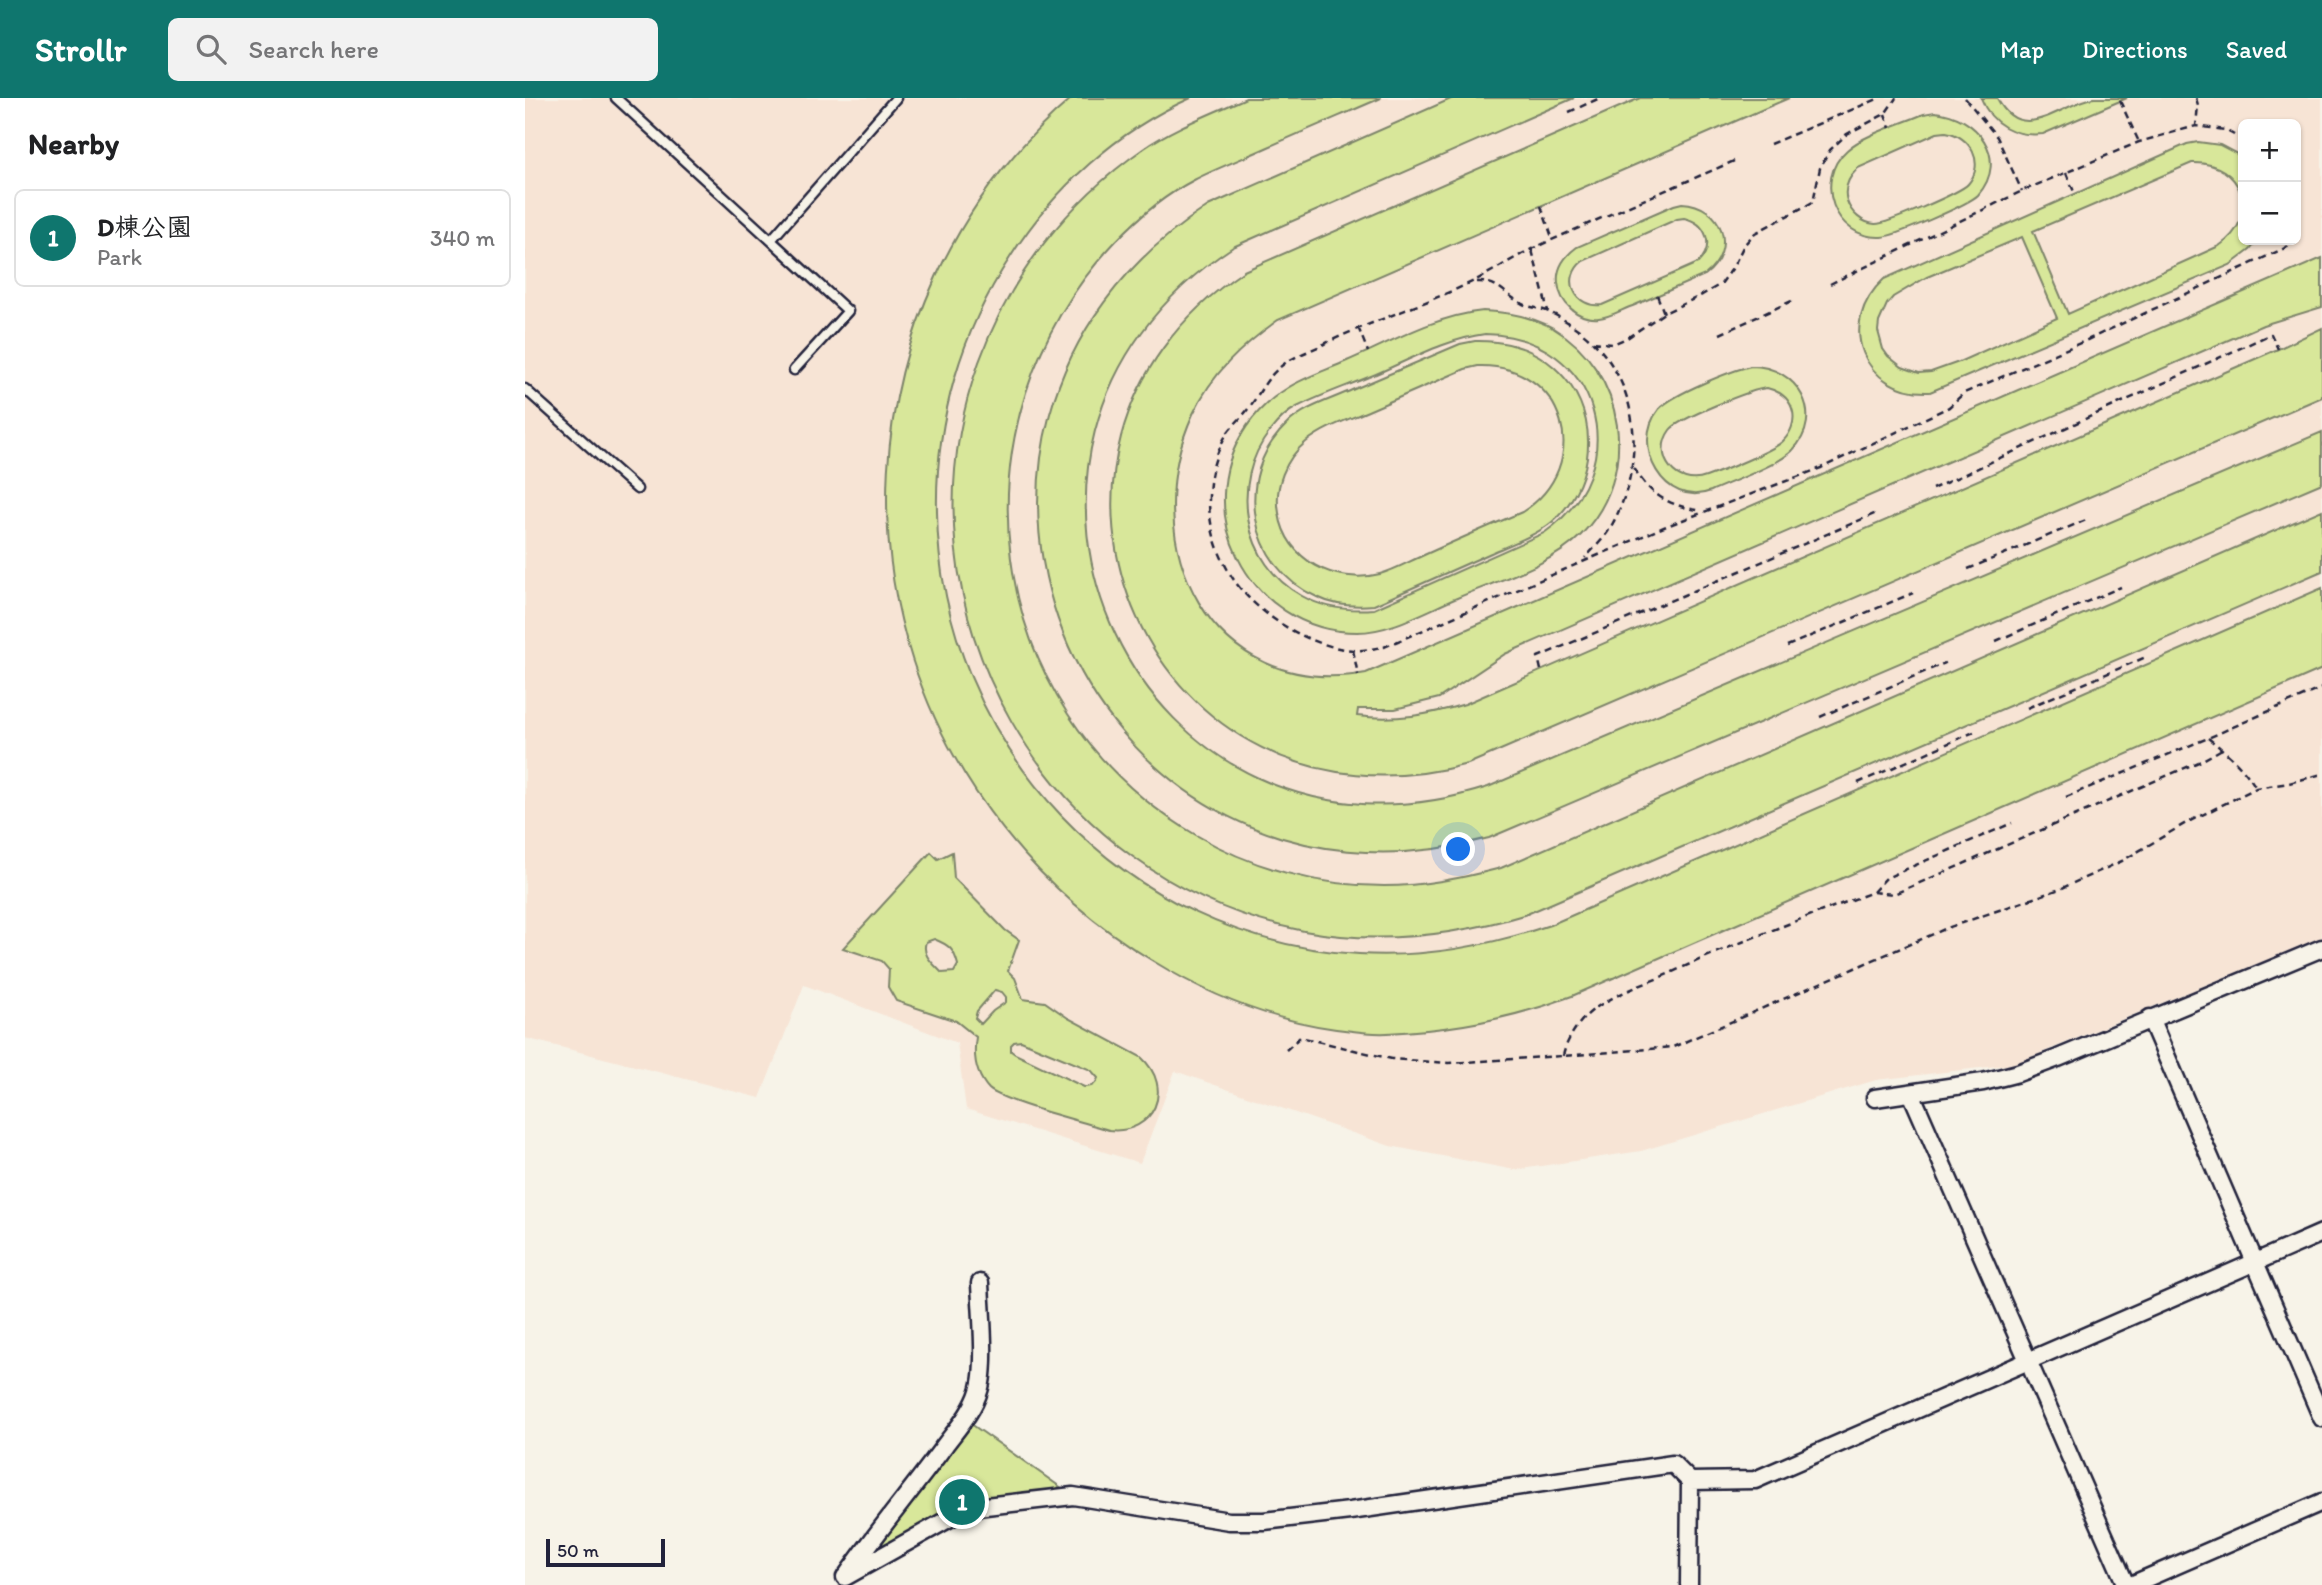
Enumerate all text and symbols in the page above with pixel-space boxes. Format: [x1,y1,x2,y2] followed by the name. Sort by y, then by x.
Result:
[168,18,658,81] search box
[35,30,126,69] text: Strollr
[192,30,230,68] icon: search
[248,33,379,65] text: Search here
[2000,35,2044,64] text: Map
[2082,35,2188,64] text: Directions
[2226,35,2287,64] text: Saved
[2238,119,2301,245] map controls
[2238,119,2301,182] button: +
[28,125,119,162] text: Nearby
[2238,182,2301,245] button: −
[97,211,192,243] text: D棟公園
[48,224,58,252] text: 1
[430,224,495,252] text: 340 m
[97,243,142,271] text: Park
[1441,832,1475,866] your location
[939,1476,985,1528] pin: 1
[546,1536,665,1568] scale bar
[557,1539,599,1562] text: 50 m

